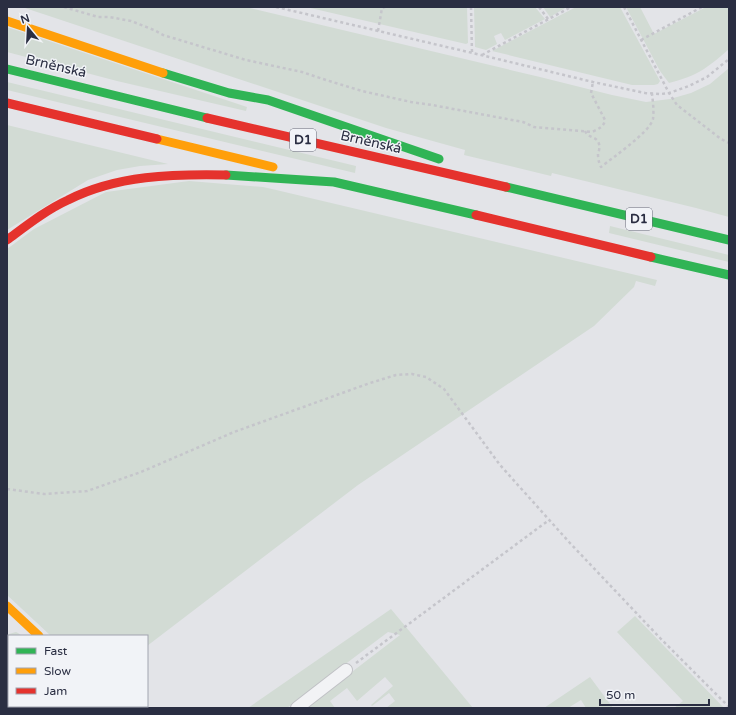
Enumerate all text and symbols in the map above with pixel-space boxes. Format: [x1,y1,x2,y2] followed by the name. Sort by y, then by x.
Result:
[8,8,48,48] north arrow
[19,11,31,27] text: N
[24,51,88,81] street label: Brněnská
[339,127,403,157] street label: Brněnská
[290,129,316,151] road number: D1
[626,208,652,230] road number: D1
[8,635,148,707] legend
[44,644,68,658] text: Fast
[44,664,71,678] text: Slow
[600,681,709,707] scale bar
[44,684,67,698] text: Jam
[606,688,635,702] text: 50 m

